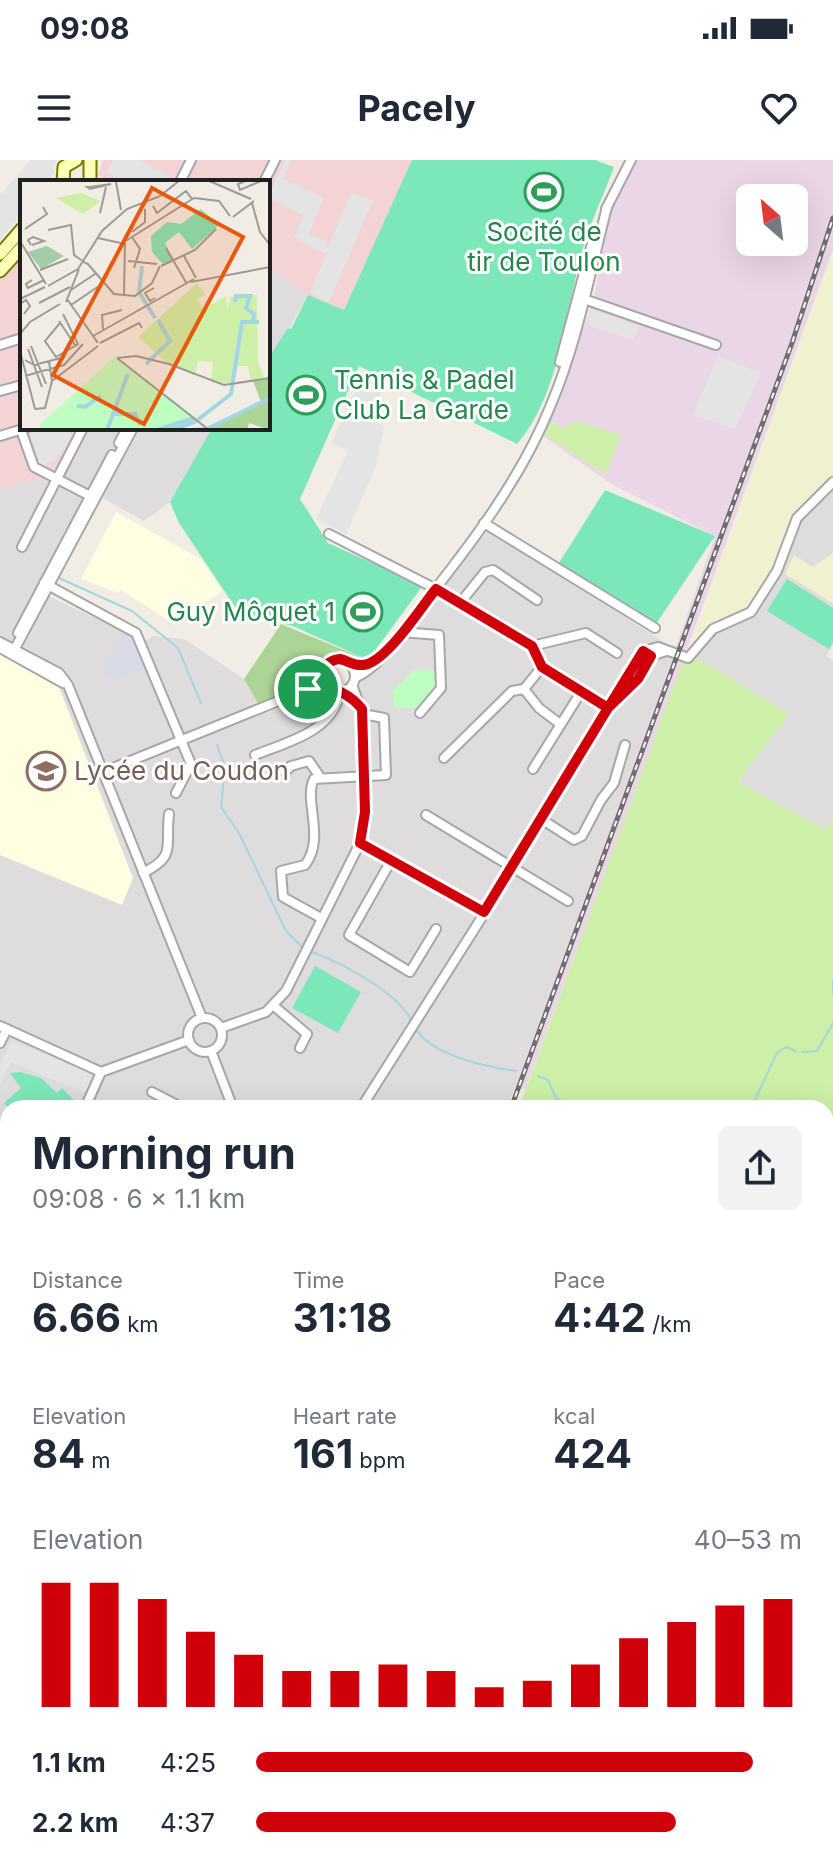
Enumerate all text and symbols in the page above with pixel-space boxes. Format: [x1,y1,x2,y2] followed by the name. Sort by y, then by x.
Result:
[40,10,130,46] text: 09:08
[32,86,76,130] icon: menu
[357,86,476,130] text: Pacely
[757,86,801,130] icon: heart
[523,171,565,213] sports icon: Socité de tir de Toulon
[20,180,270,430] inset map
[736,184,808,256] north arrow
[736,184,808,256] map controls
[467,216,621,277] place label: Socité de tir de Toulon
[334,364,515,425] place label: Tennis & Padel Club La Garde
[285,374,327,416] sports icon: Tennis & Padel Club La Garde
[342,591,384,633] sports icon: Guy Môquet 1
[166,596,335,627] place label: Guy Môquet 1
[274,655,342,723] pin
[286,667,330,711] icon: arrive
[25,750,67,792] school or university icon: Lycée du Coudon
[74,755,289,786] place label: Lycée du Coudon
[32,1126,296,1180] text: Morning run
[718,1126,802,1210] button: share
[32,1183,245,1214] text: 09:08 · 6 × 1.1 km
[32,1267,123,1293] text: Distance
[293,1267,344,1293] text: Time
[553,1267,605,1293] text: Pace
[32,1293,121,1342] text: 6.66
[293,1293,392,1342] text: 31:18
[553,1293,646,1342] text: 4:42
[121,1311,158,1337] text: km
[646,1311,691,1337] text: /km
[32,1403,126,1429] text: Elevation
[293,1403,397,1429] text: Heart rate
[553,1403,595,1429] text: kcal
[32,1429,85,1478] text: 84
[293,1429,353,1478] text: 161
[553,1429,632,1478] text: 424
[85,1447,111,1473] text: m
[353,1447,406,1473] text: bpm
[32,1524,143,1555] text: Elevation
[694,1524,802,1555] text: 40–53 m
[32,1747,106,1778] text: 1.1 km
[160,1747,216,1778] text: 4:25
[32,1807,118,1838] text: 2.2 km
[160,1807,215,1838] text: 4:37

